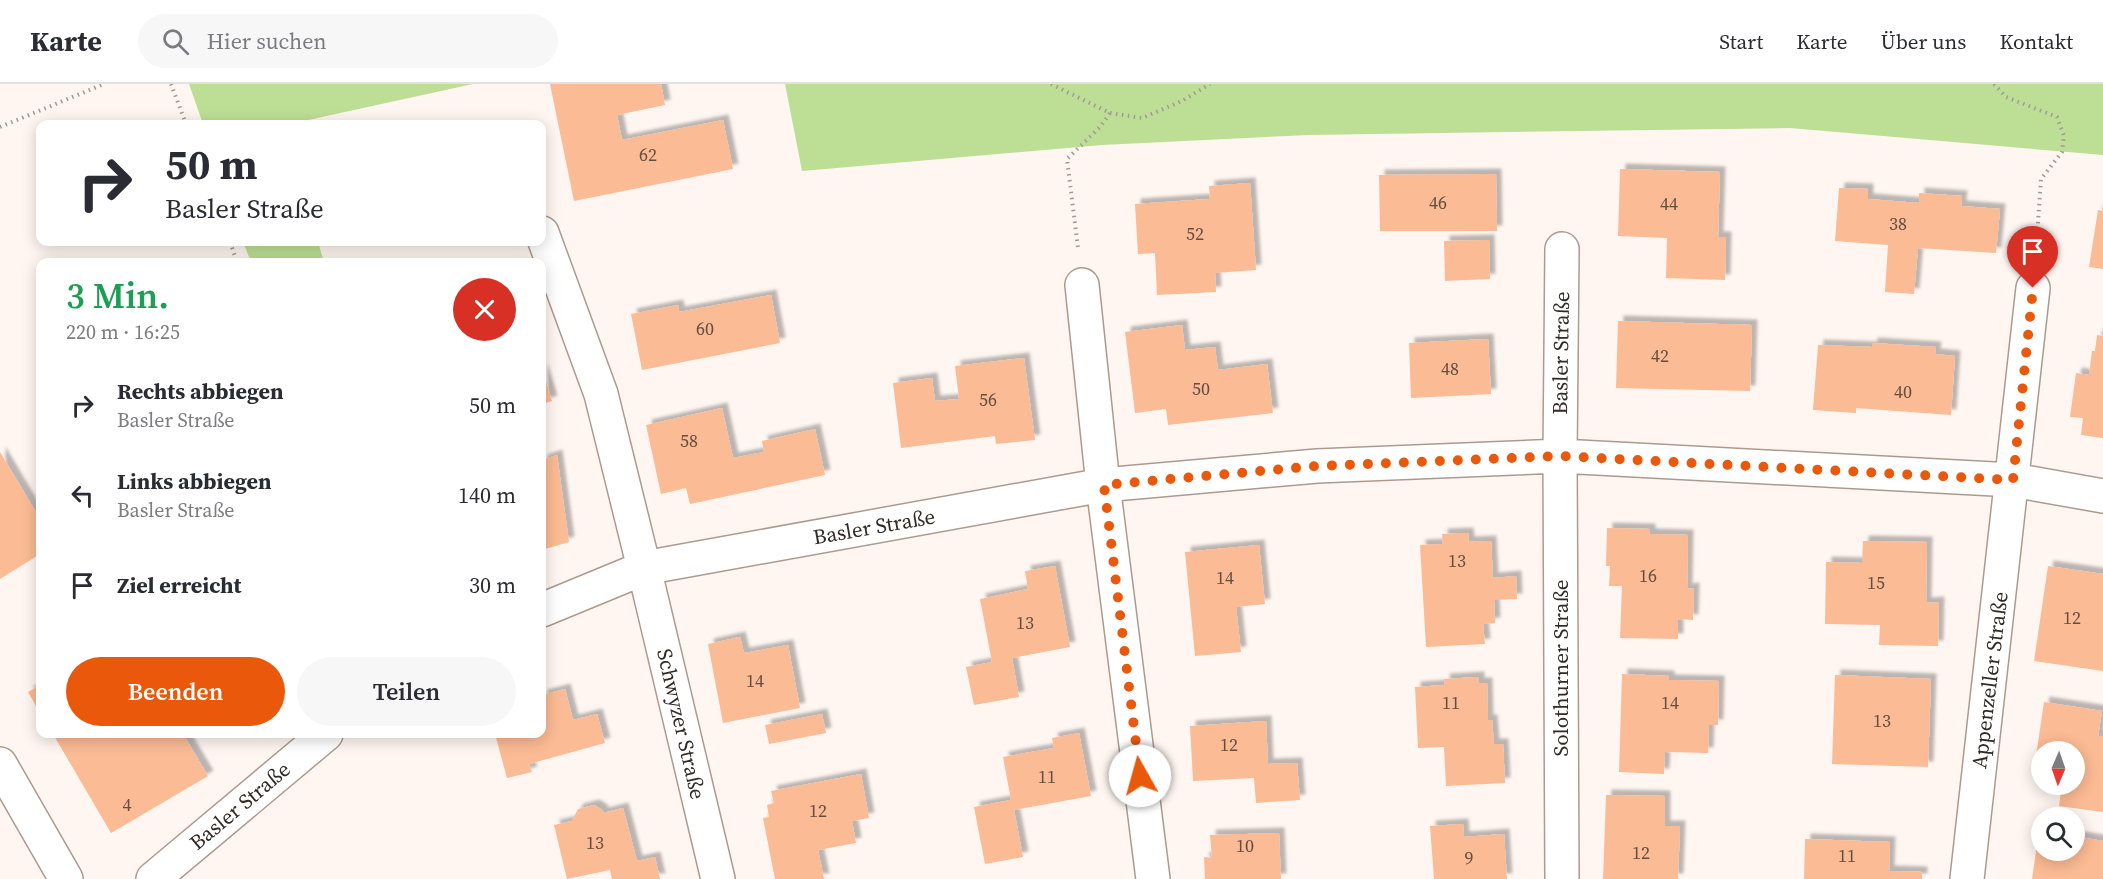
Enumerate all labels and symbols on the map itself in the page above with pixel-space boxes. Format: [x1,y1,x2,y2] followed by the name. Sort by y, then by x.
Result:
[639,142,657,167] house number: 62
[1429,190,1447,215] house number: 46
[1660,191,1678,216] house number: 44
[1889,211,1907,236] house number: 38
[1186,221,1204,246] house number: 52
[2007,226,2058,288] pin
[1545,291,1576,415] street label: Basler Straße
[696,316,714,341] house number: 60
[1651,343,1669,368] house number: 42
[1441,356,1459,381] house number: 48
[1192,376,1210,401] house number: 50
[1894,379,1912,404] house number: 40
[979,387,997,412] house number: 56
[680,428,698,453] house number: 58
[811,502,937,552] street label: Basler Straße
[1448,548,1466,573] house number: 13
[1639,563,1657,588] house number: 16
[1216,565,1234,590] house number: 14
[1867,570,1885,595] house number: 15
[1546,579,1575,757] street label: Solothurner Straße
[1964,590,2015,770] street label: Appenzeller Straße
[2063,605,2081,630] house number: 12
[1016,610,1034,635] house number: 13
[650,646,713,802] street label: Schwyzer Straße
[746,668,764,693] house number: 14
[1442,690,1460,715] house number: 11
[1661,690,1679,715] house number: 14
[1873,708,1891,733] house number: 13
[1220,732,1238,757] house number: 12
[2031,741,2085,795] north arrow
[1108,744,1172,808] position arrow
[183,755,296,856] street label: Basler Straße
[1038,764,1056,789] house number: 11
[123,792,132,817] house number: 4
[809,798,827,823] house number: 12
[586,830,604,855] house number: 13
[1236,833,1254,858] house number: 10
[1632,840,1650,865] house number: 12
[1838,843,1856,868] house number: 11
[1465,845,1474,870] house number: 9

